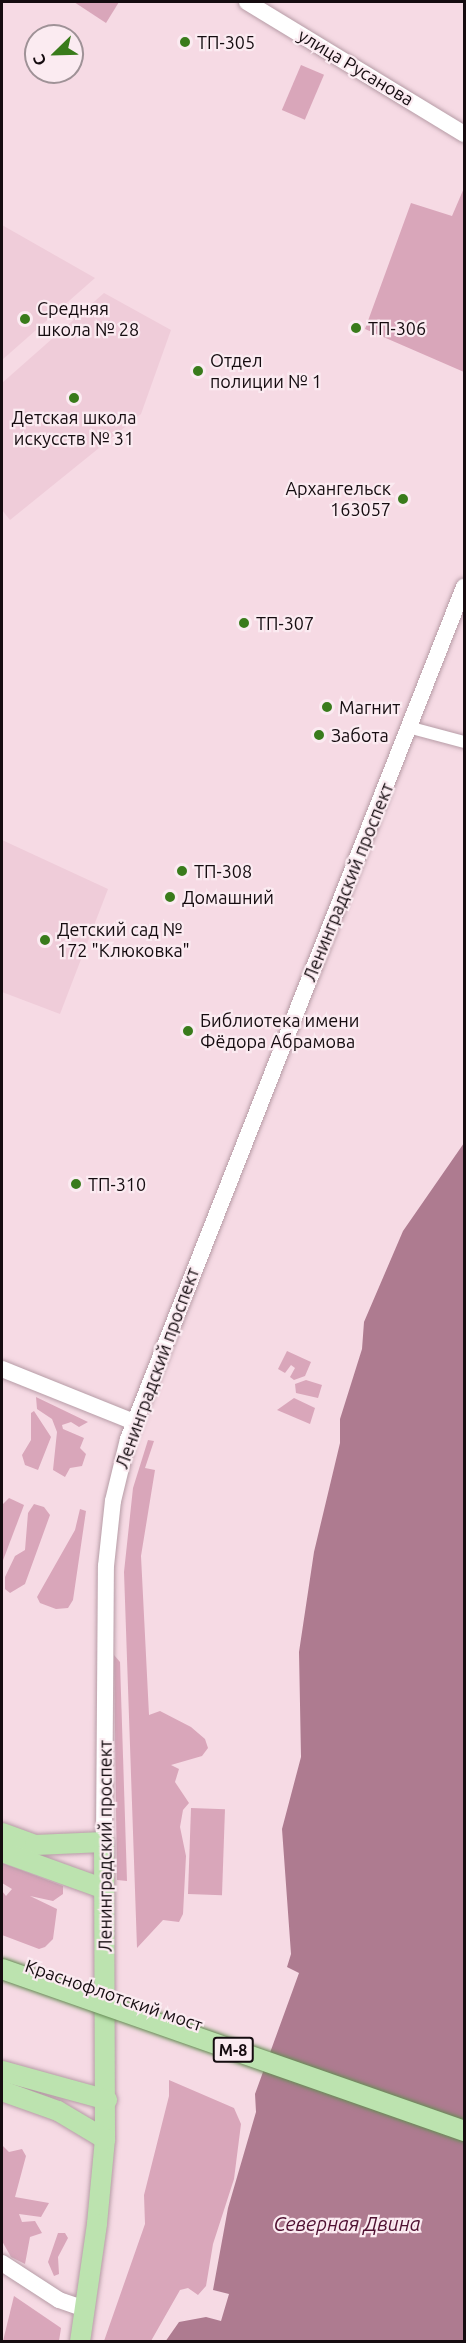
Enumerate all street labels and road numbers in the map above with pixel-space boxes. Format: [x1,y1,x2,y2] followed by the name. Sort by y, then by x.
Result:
[294,24,418,110] street label: улица Русанова
[298,780,398,984] street label: Ленинградский проспект
[111,1265,203,1471] street label: Ленинградский проспект
[94,1740,116,1952] street label: Ленинградский проспект
[22,1954,206,2036] street label: Краснофлотский мост
[212,2037,254,2063] road number: М-8

